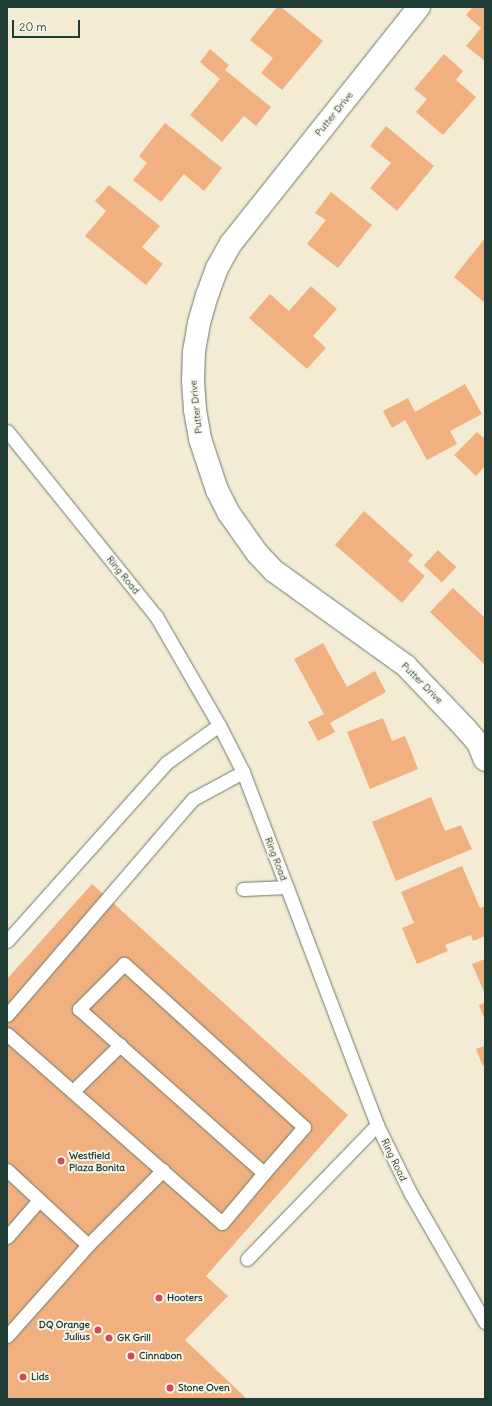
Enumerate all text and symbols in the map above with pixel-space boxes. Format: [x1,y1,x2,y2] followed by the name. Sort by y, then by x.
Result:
[14,12,82,38] scale bar
[19,19,47,34] text: 20 m
[312,89,356,139] street label: Putter Drive
[187,380,205,434] street label: Putter Drive
[104,553,142,597] street label: Ring Road
[399,660,445,706] street label: Putter Drive
[262,835,290,883] street label: Ring Road
[379,1137,409,1183] street label: Ring Road
[69,1149,125,1172] place label: Westfield Plaza Bonita
[56,1156,66,1166] marker: Westfield Plaza Bonita
[167,1292,203,1304] place label: Hooters
[154,1293,164,1303] marker: Hooters
[39,1318,90,1342] place label: DQ Orange Julius
[93,1325,103,1335] marker: DQ Orange Julius
[117,1332,151,1344] place label: GK Grill
[104,1333,114,1343] marker: GK Grill
[139,1350,182,1362] place label: Cinnabon
[126,1351,136,1361] marker: Cinnabon
[31,1371,49,1383] place label: Lids
[18,1372,28,1382] marker: Lids
[178,1382,230,1394] place label: Stone Oven
[165,1383,175,1393] marker: Stone Oven

